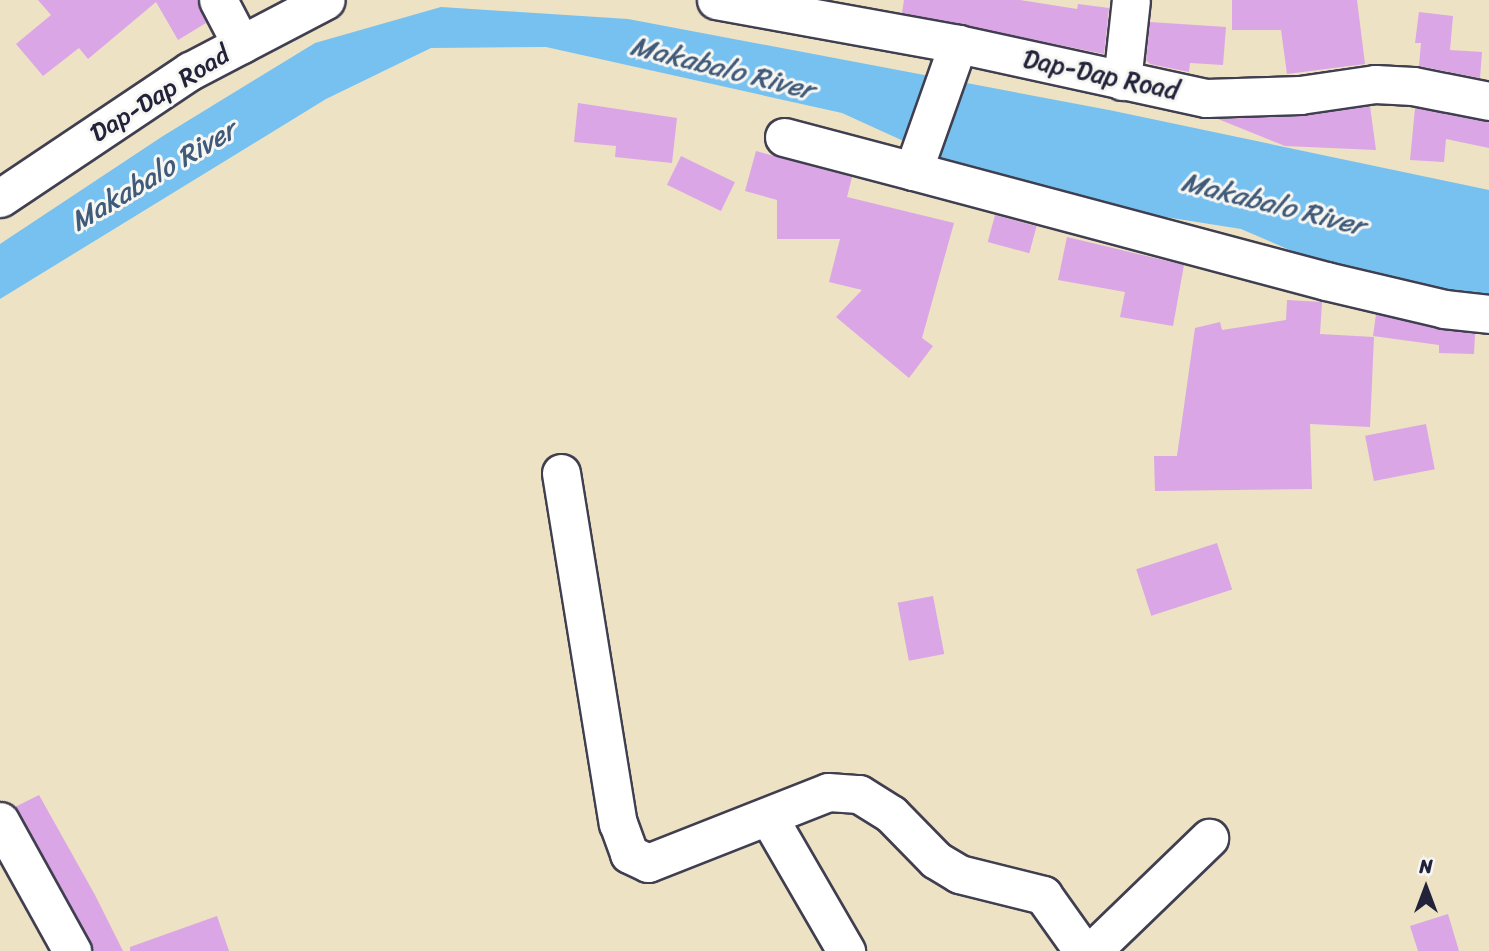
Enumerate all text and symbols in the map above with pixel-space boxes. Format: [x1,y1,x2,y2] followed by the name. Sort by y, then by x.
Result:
[627,29,817,107] water label: Makabalo River
[84,39,236,149] street label: Dap-Dap Road
[1020,43,1182,107] street label: Dap-Dap Road
[64,113,242,239] water label: Makabalo River
[1178,165,1368,243] water label: Makabalo River
[1419,850,1433,883] text: N
[1391,853,1461,923] north arrow

